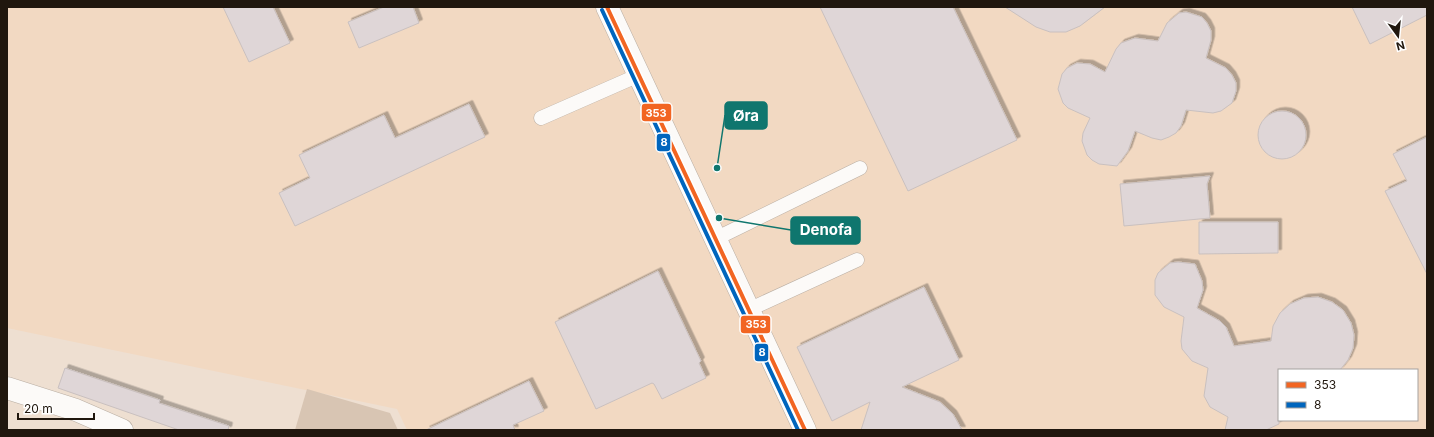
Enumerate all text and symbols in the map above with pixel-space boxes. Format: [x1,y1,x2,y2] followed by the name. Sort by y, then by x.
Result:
[1378,16,1418,56] north arrow
[1395,38,1406,54] text: N
[725,102,767,129] callout: Øra
[641,103,672,122] line badge: 353
[645,106,667,120] text: 353
[733,106,759,125] text: Øra
[656,133,671,152] line badge: 8
[660,135,668,149] text: 8
[791,217,860,244] callout: Denofa
[800,220,852,239] text: Denofa
[740,315,771,334] line badge: 353
[745,317,767,331] text: 353
[754,343,769,362] line badge: 8
[758,345,766,359] text: 8
[1278,369,1418,421] legend
[1314,377,1336,392] text: 353
[18,395,94,421] scale bar
[1314,397,1321,412] text: 8
[24,401,53,416] text: 20 m

